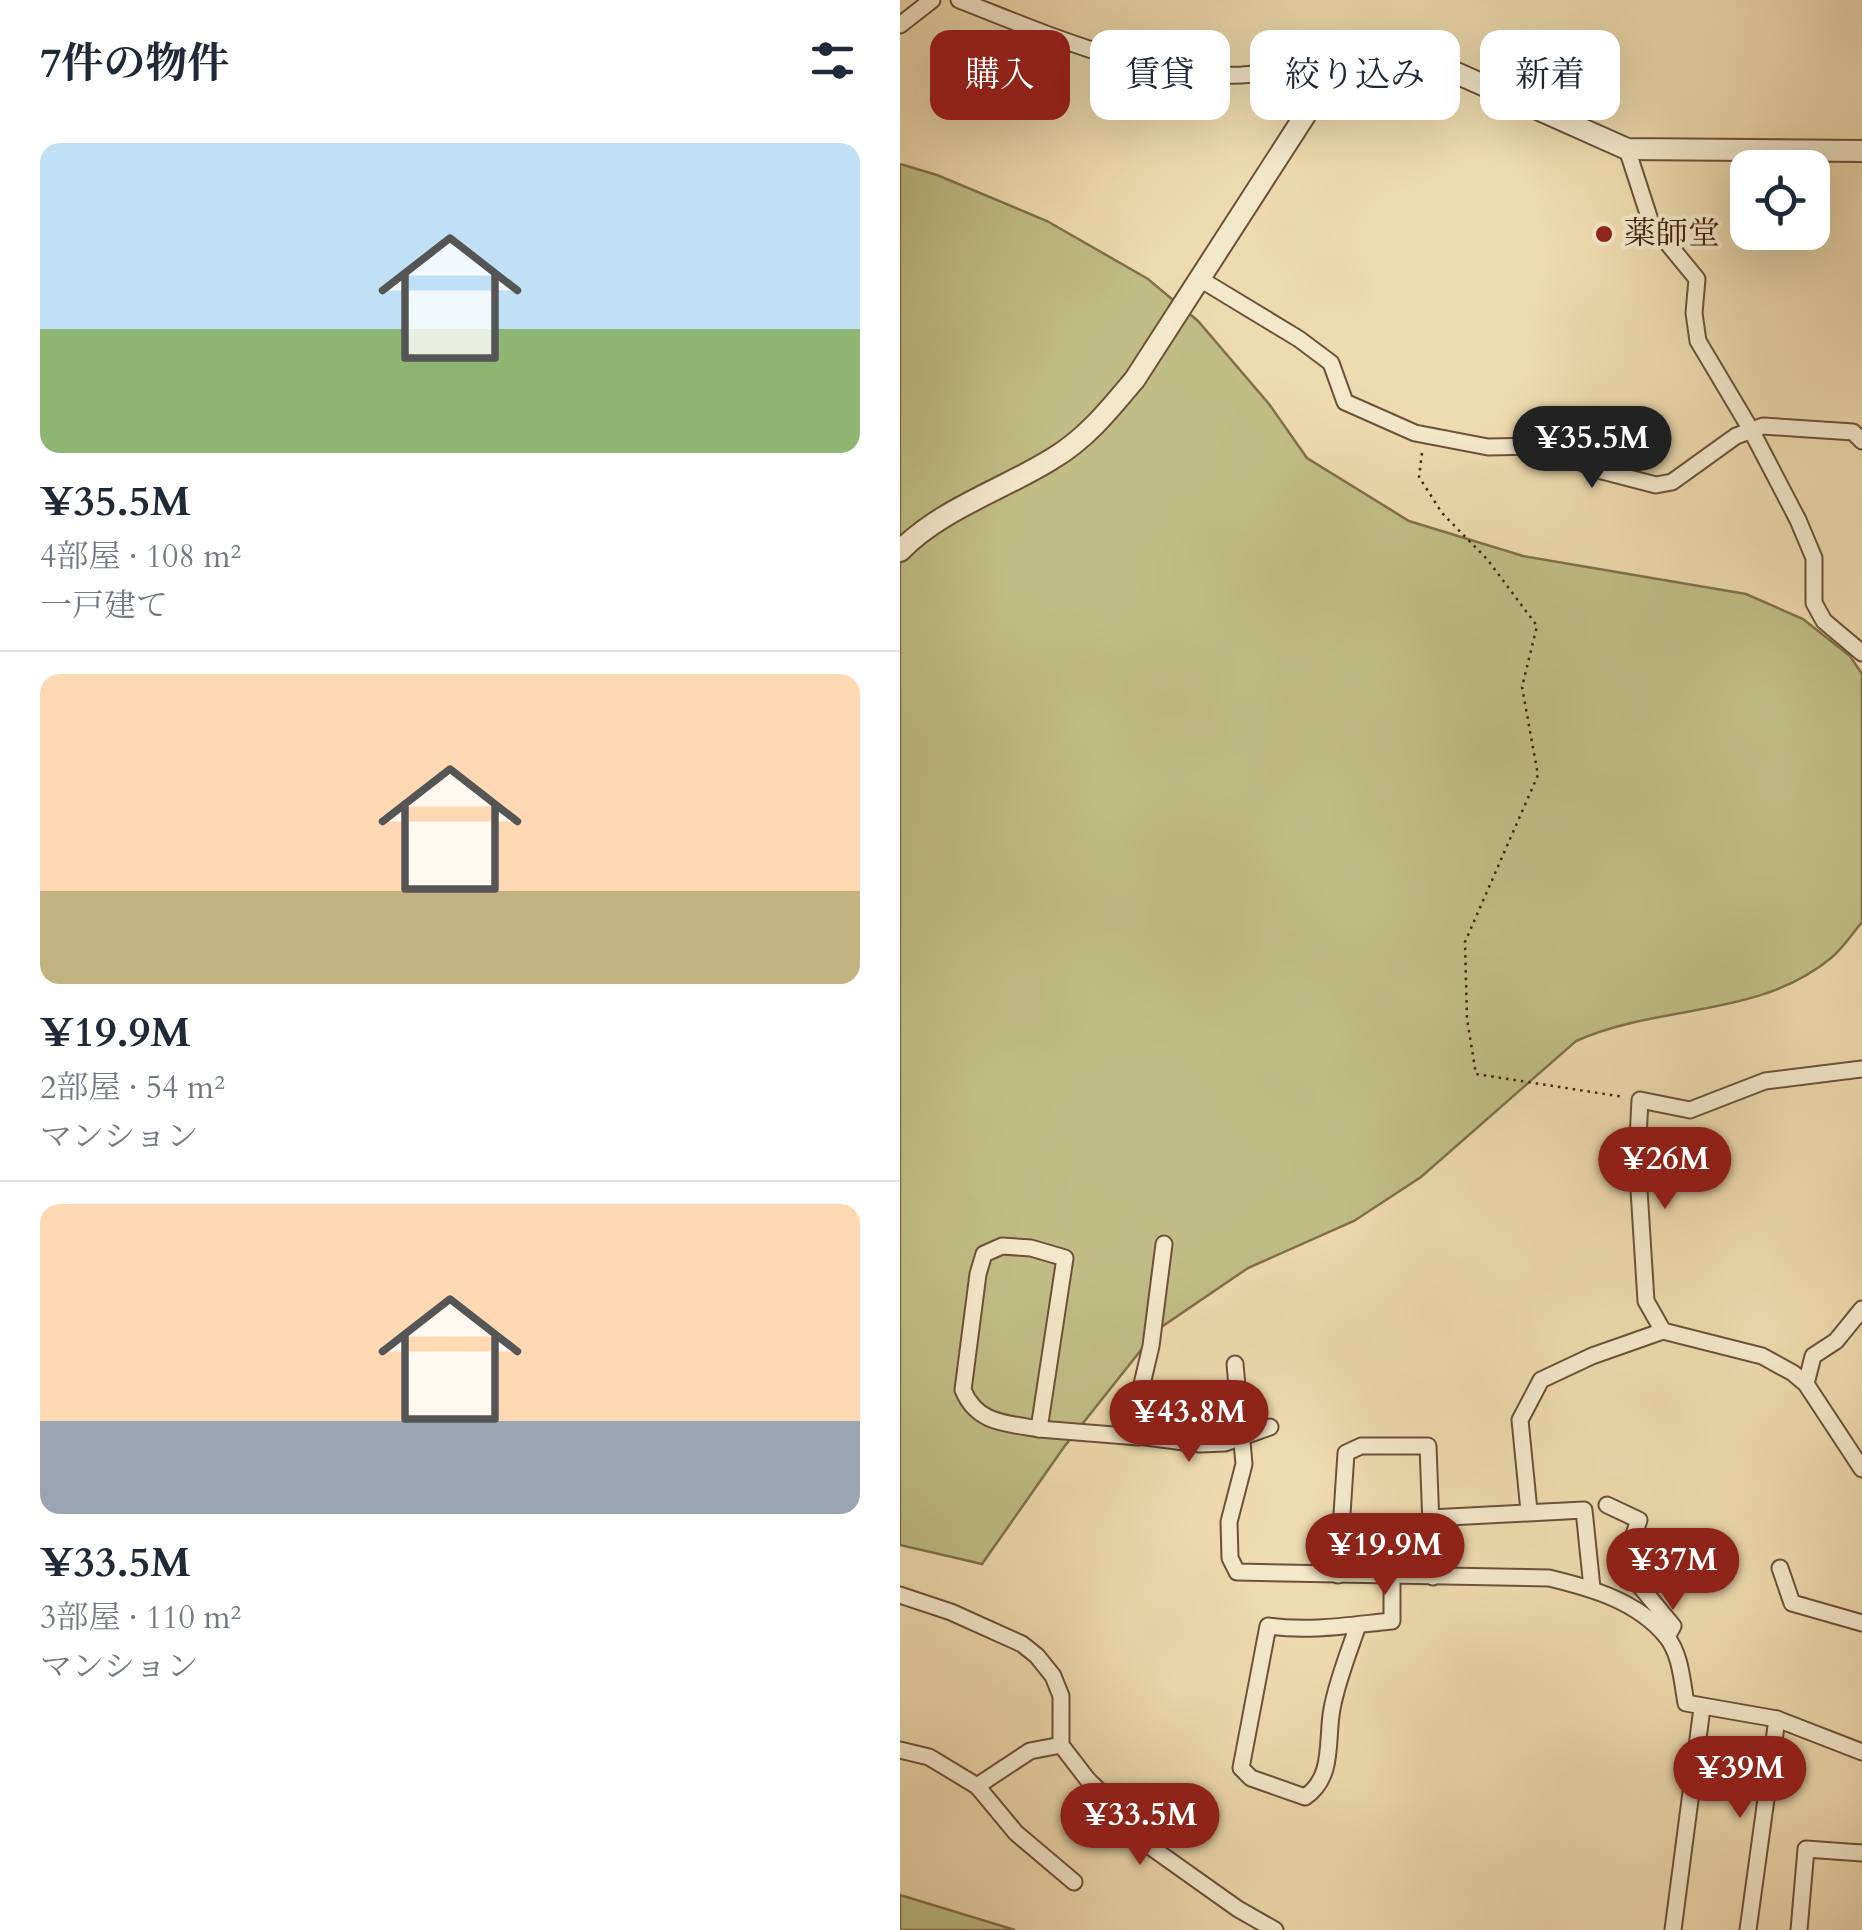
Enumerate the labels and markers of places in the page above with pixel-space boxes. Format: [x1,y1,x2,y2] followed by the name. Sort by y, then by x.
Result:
[1624,212,1720,256] place label: 薬師堂
[1593,223,1615,245] marker: 薬師堂
[1511,406,1673,491] pin: ¥35.5M
[1606,1127,1724,1212] pin: ¥26M
[1108,1380,1270,1465] pin: ¥43.8M
[1304,1513,1466,1598] pin: ¥19.9M
[1614,1528,1732,1613] pin: ¥37M
[1681,1736,1799,1821] pin: ¥39M
[1059,1783,1221,1868] pin: ¥33.5M

